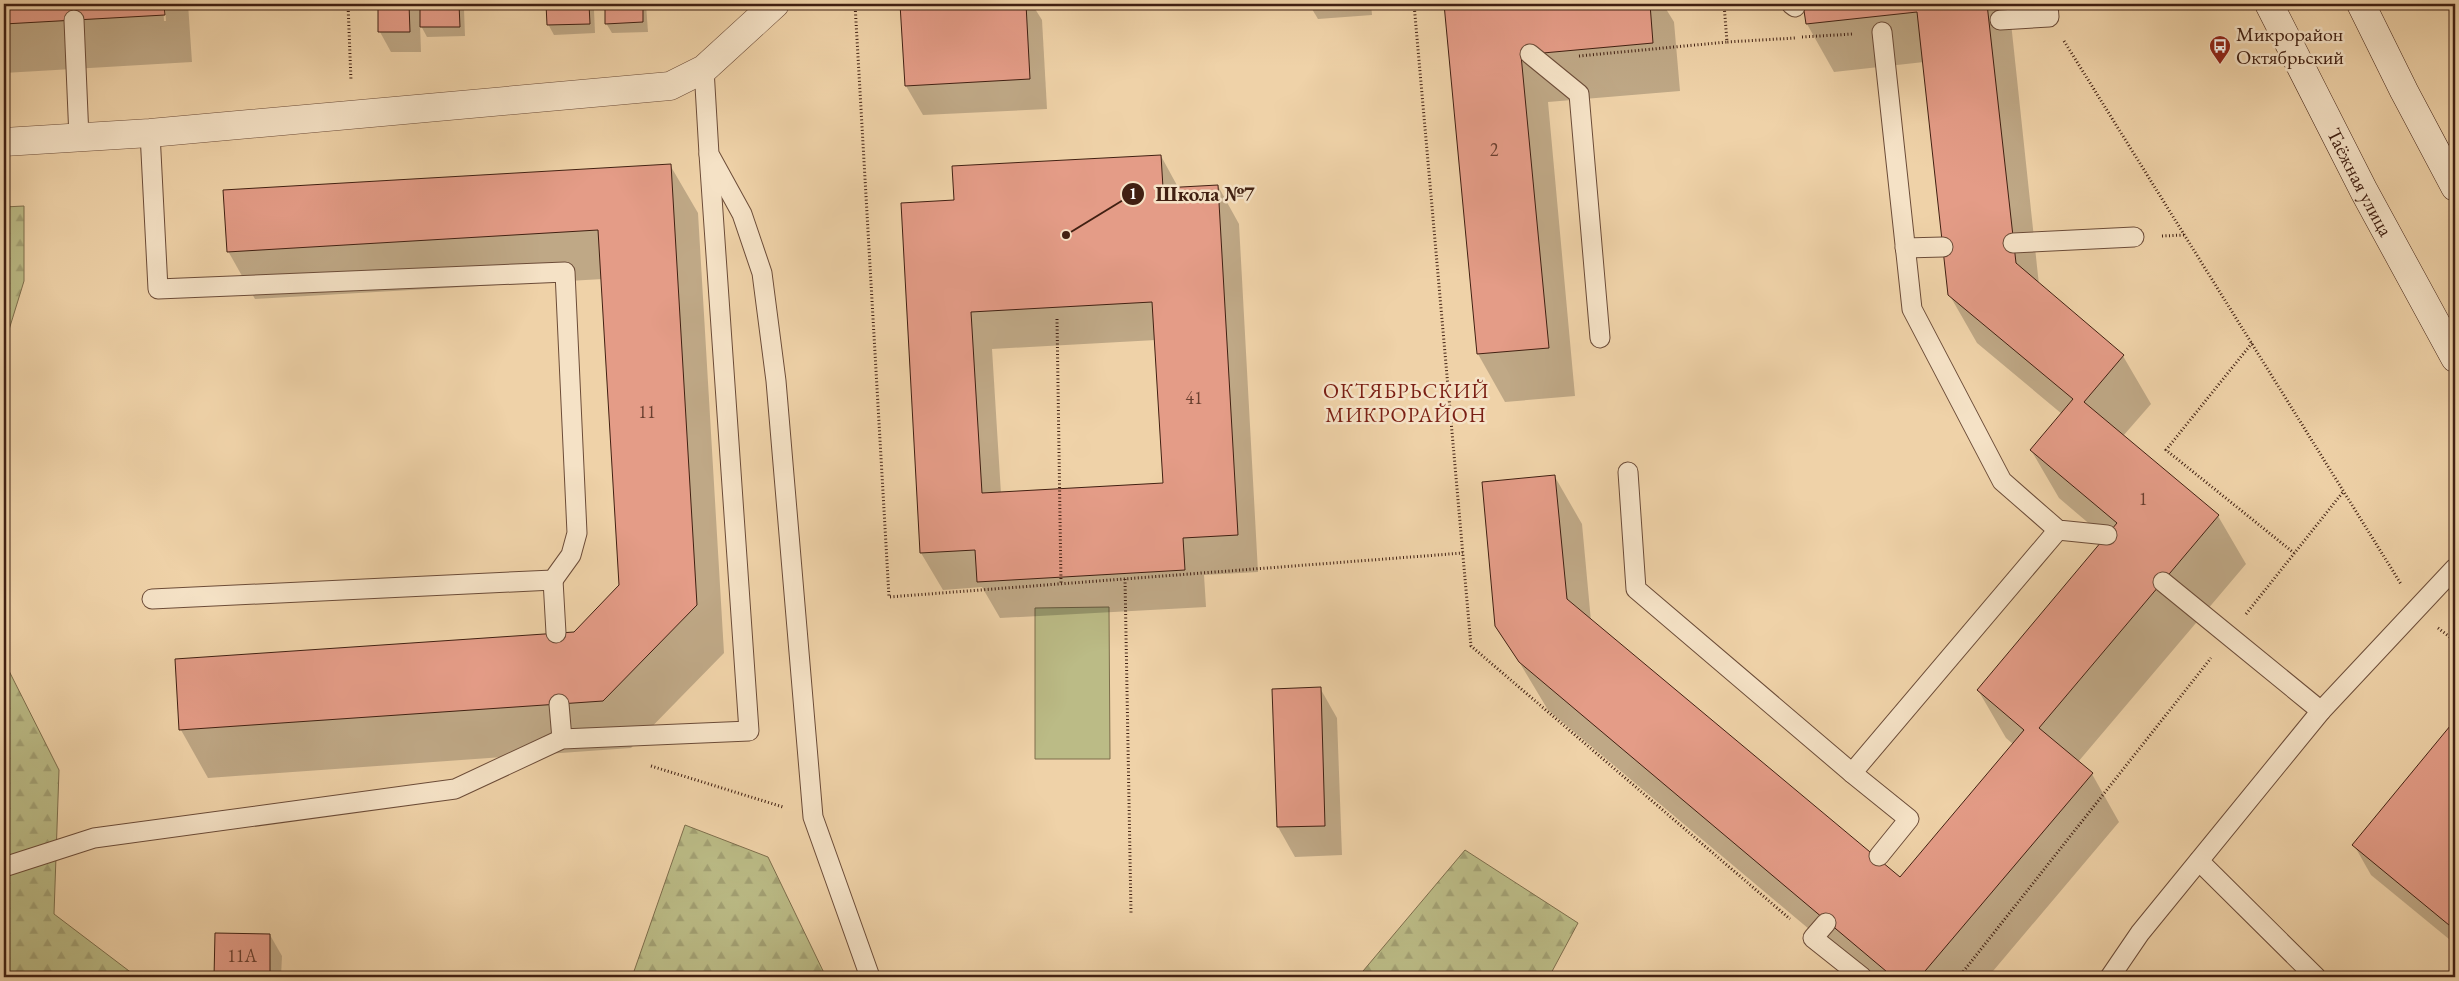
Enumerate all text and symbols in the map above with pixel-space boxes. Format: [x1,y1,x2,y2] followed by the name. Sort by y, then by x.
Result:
[2236,21,2344,70] place label: Микрорайон Октябрьский
[2208,34,2232,65] bus stop icon: Микрорайон Октябрьский
[2321,123,2399,241] street label: Таёжная улица
[1490,138,1499,161] house number: 2
[1121,176,1265,212] callout: Школа №7
[1155,180,1255,207] text: Школа №7
[1129,184,1137,203] text: 1
[1323,377,1489,428] district label: ОКТЯБРЬСКИЙ МИКРОРАЙОН
[1185,386,1203,409] house number: 41
[638,400,656,423] house number: 11
[2139,487,2147,510] house number: 1
[227,944,257,967] house number: 11А

